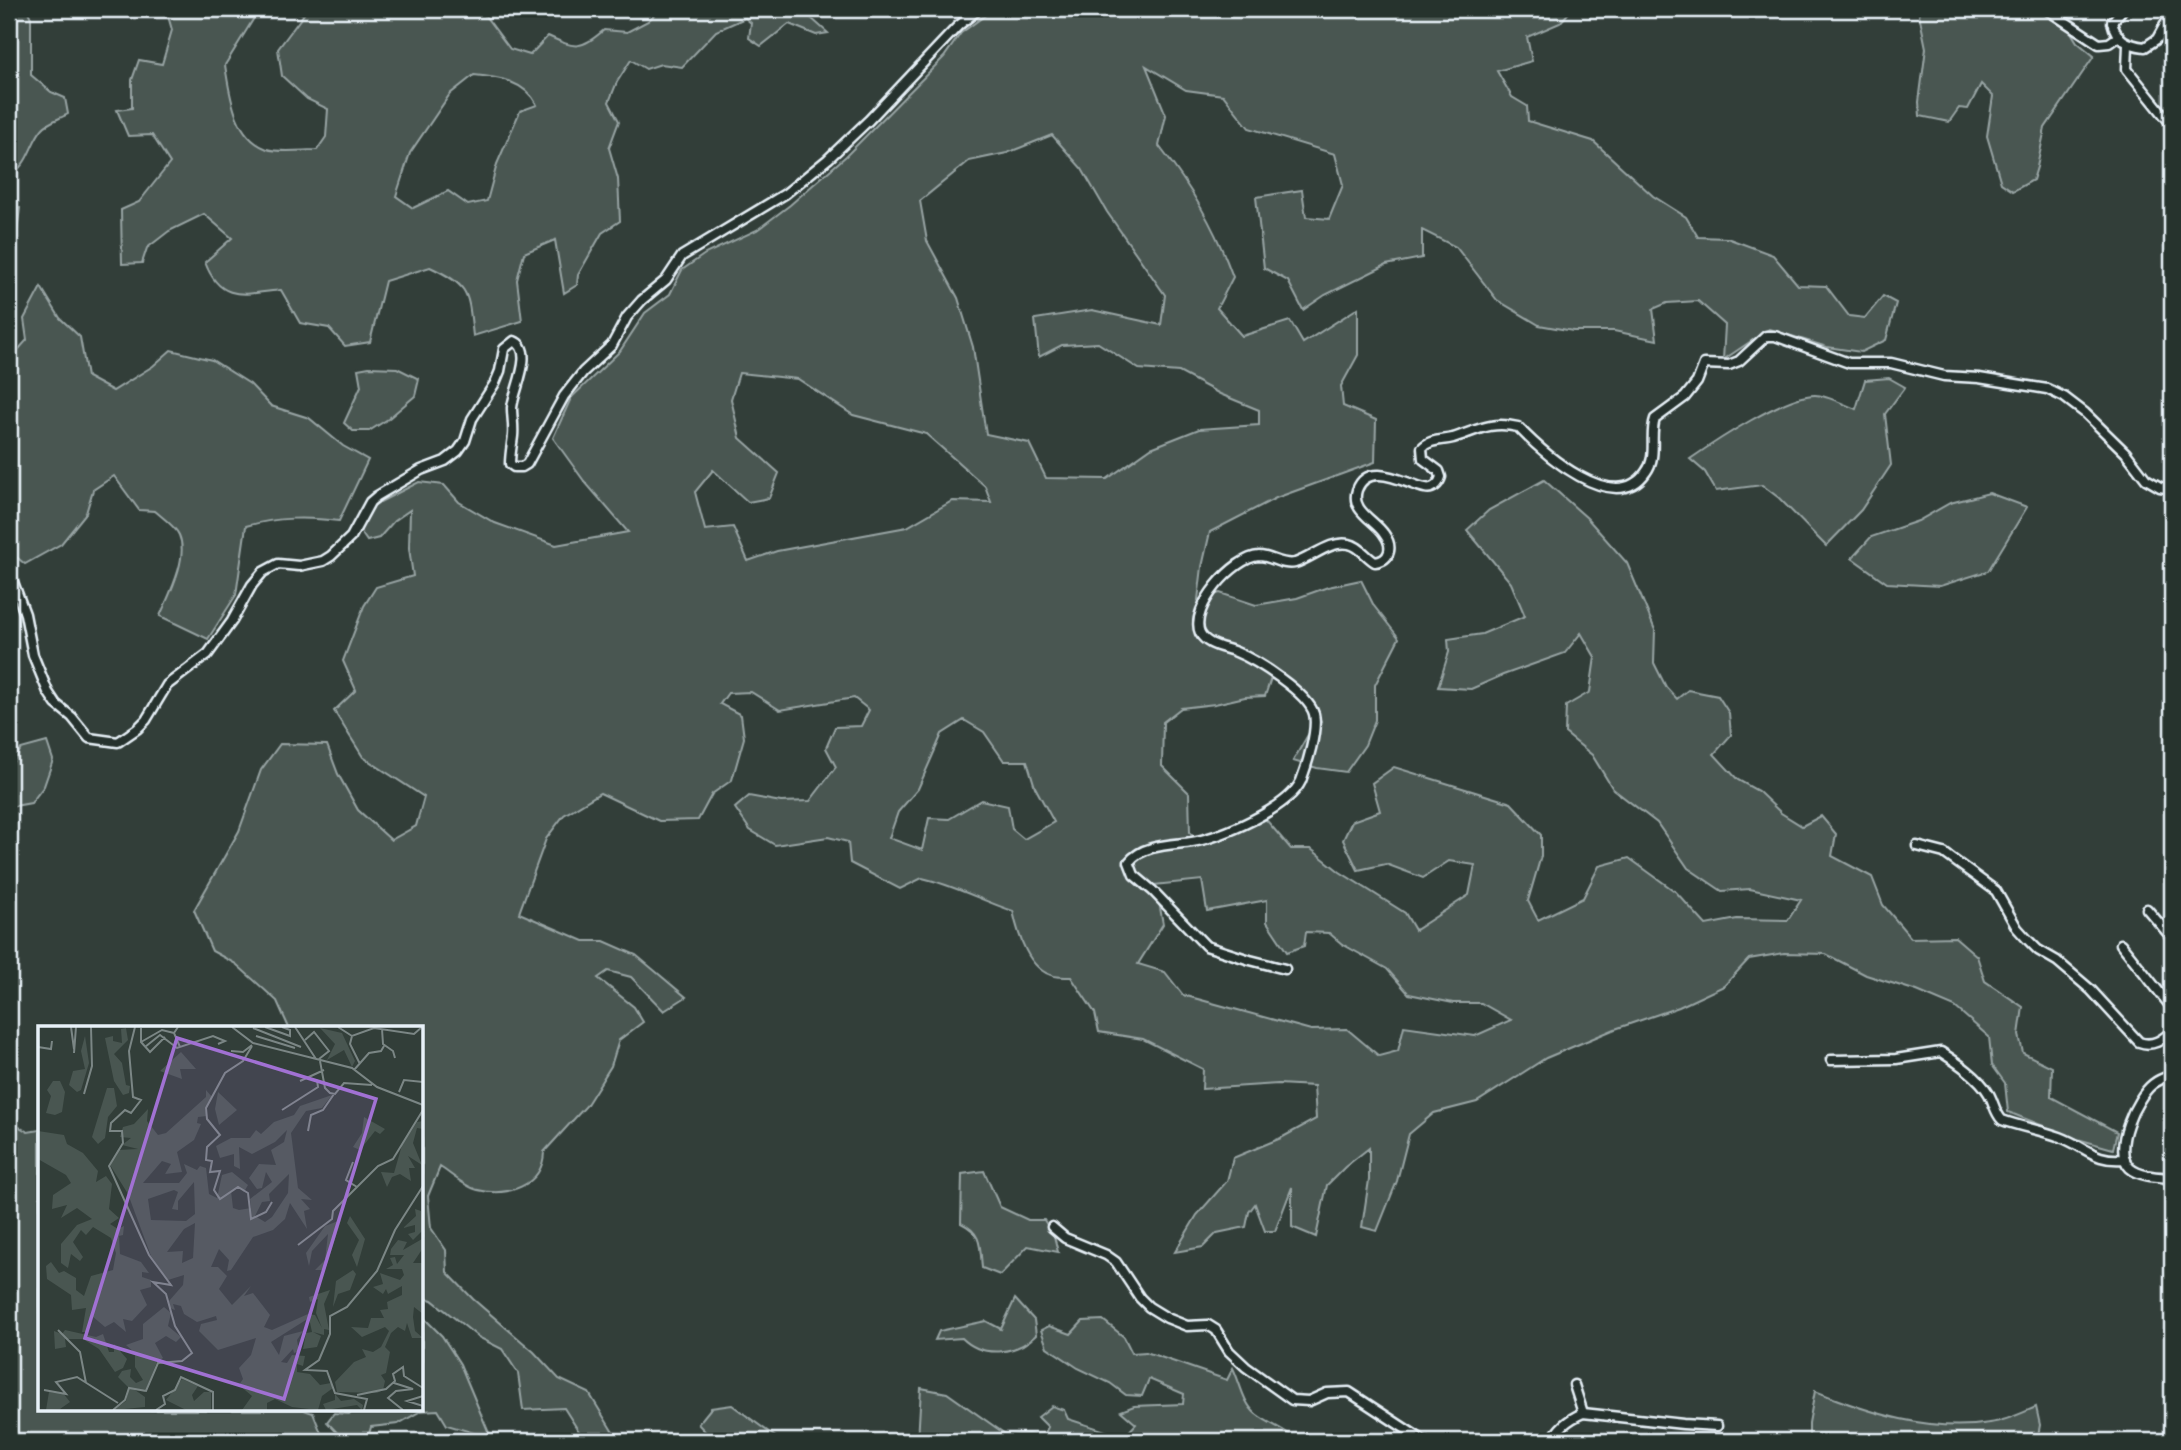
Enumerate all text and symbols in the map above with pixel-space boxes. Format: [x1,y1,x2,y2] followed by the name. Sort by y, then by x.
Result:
[38,1026,424,1412] inset map

